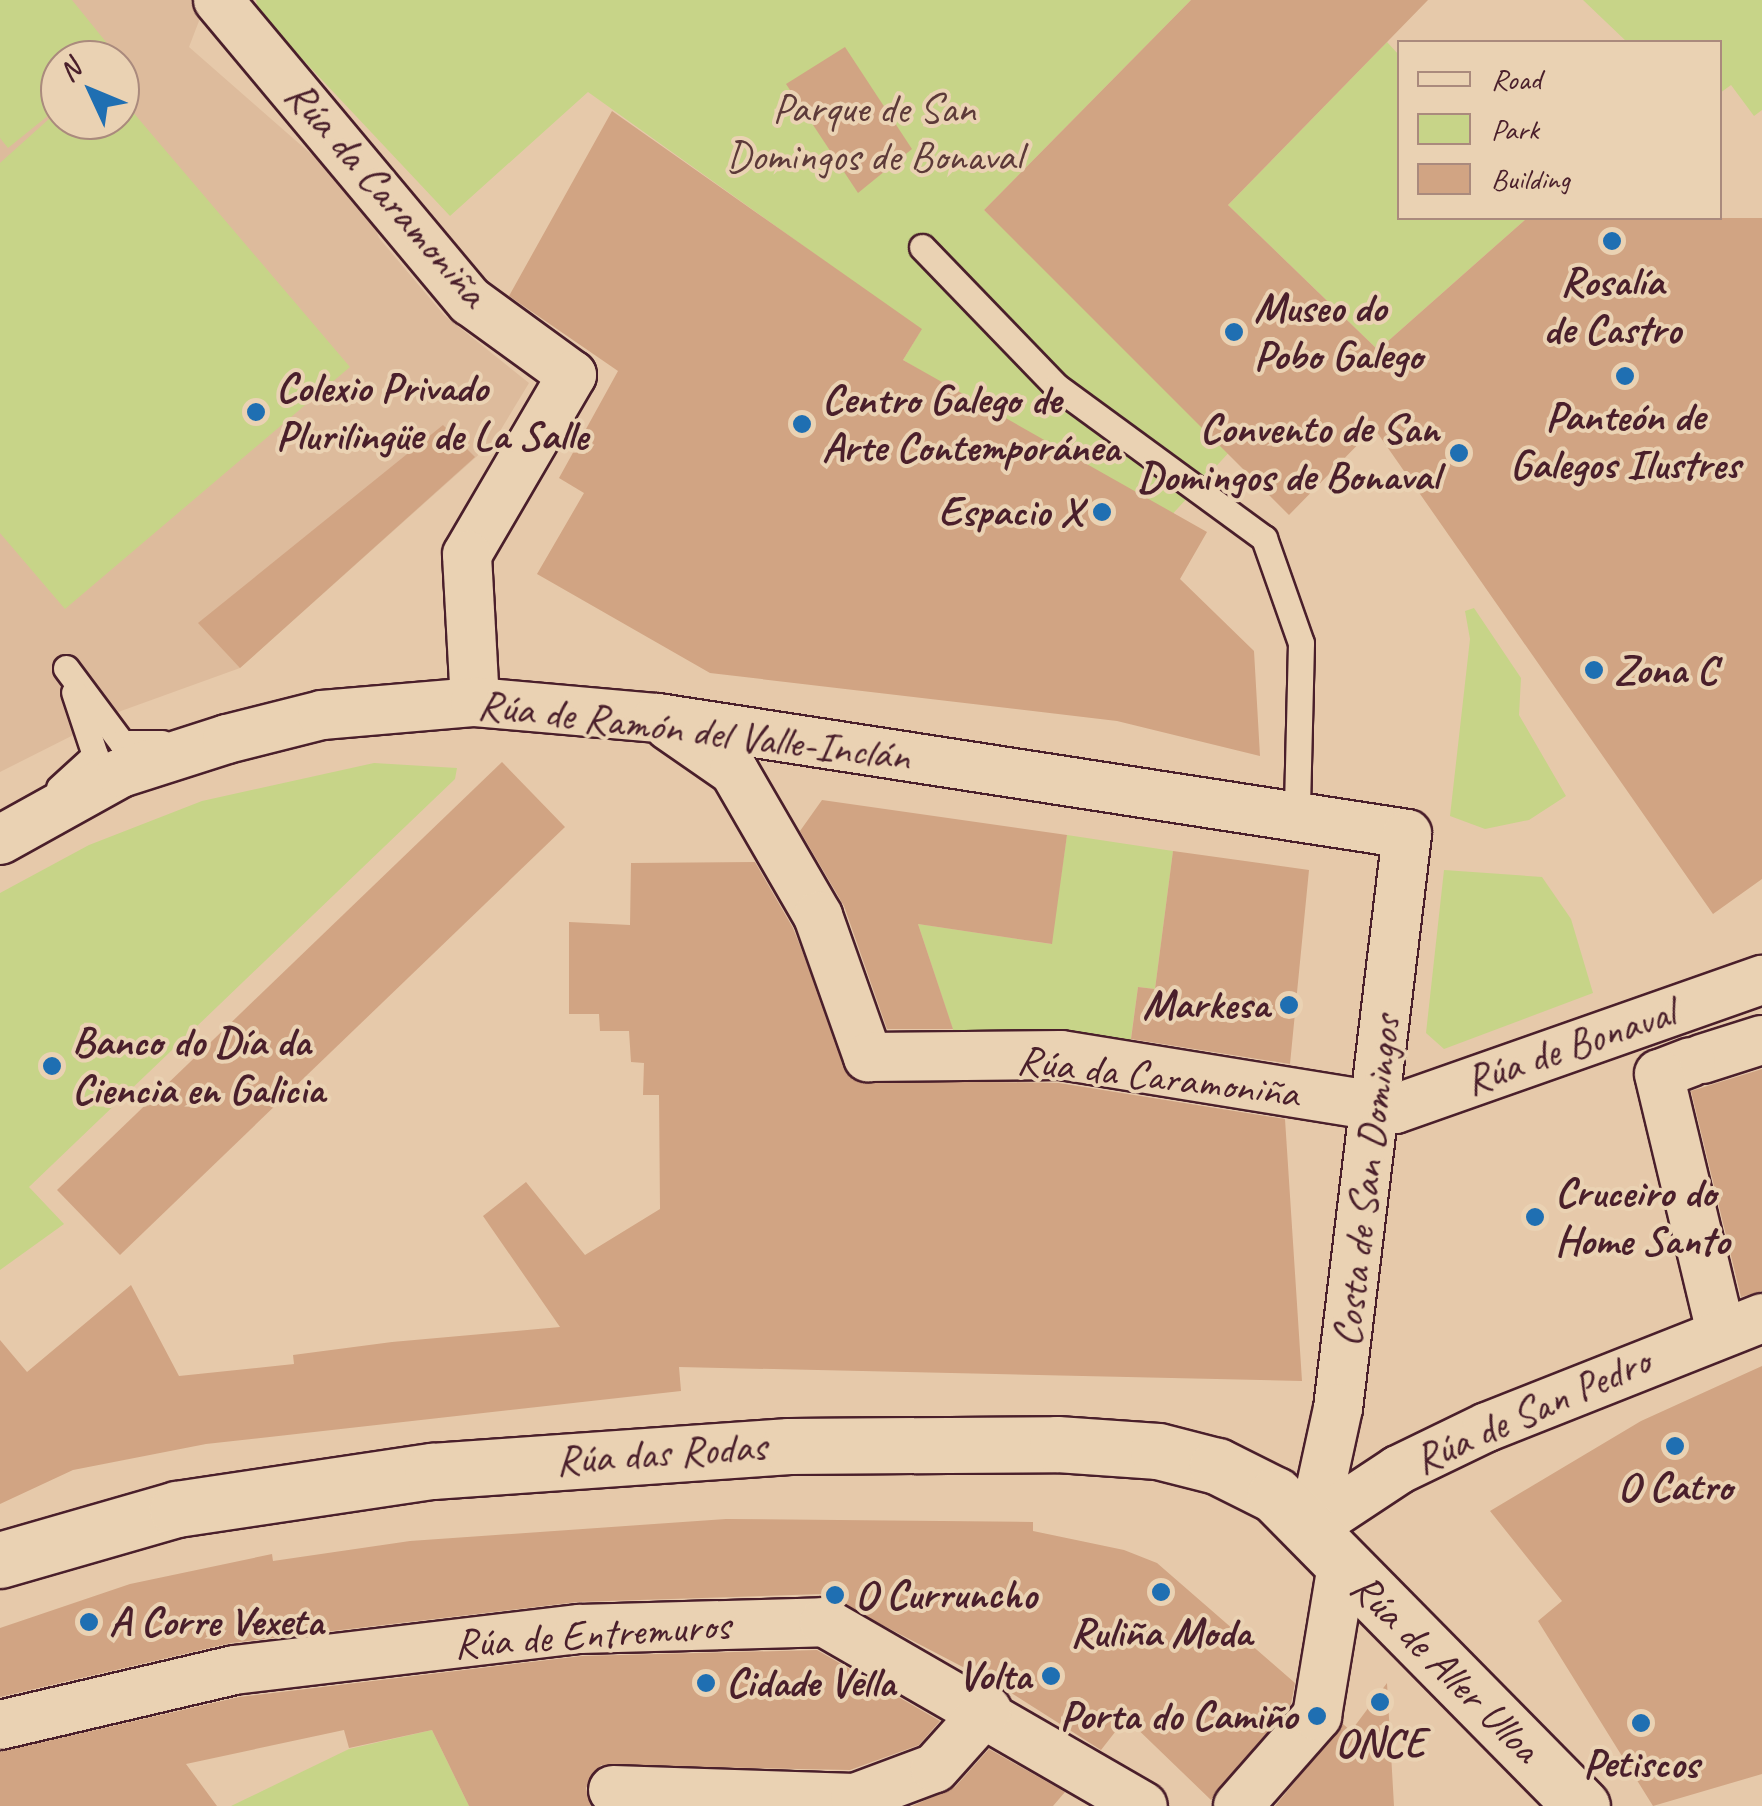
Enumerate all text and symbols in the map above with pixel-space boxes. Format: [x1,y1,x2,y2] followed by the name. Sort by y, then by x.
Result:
[40,40,140,140] north arrow
[1397,40,1722,220] legend
[51,52,88,89] text: N
[1491,60,1541,98] text: Road
[273,69,499,319] street label: Rúa da Caramoniña
[727,84,1021,182] park label: Parque de San Domingos de Bonaval
[1491,110,1539,148] text: Park
[1491,160,1570,198] text: Building
[1601,230,1623,252] marker: Rosalía de Castro
[1543,257,1681,356] place label: Rosalía de Castro
[1254,283,1423,382] place label: Museo do Pobo Galego
[1223,321,1245,343] marker: Museo do Pobo Galego
[276,363,588,462] place label: Colexio Privado Plurilingüe de La Salle
[1614,365,1636,387] marker: Panteón de Galegos Ilustres
[822,375,1118,474] place label: Centro Galego de Arte Contemporánea
[1510,392,1740,491] place label: Panteón de Galegos Ilustres
[245,401,267,423] marker: Colexio Privado Plurilingüe de La Salle
[1138,404,1439,502] place label: Convento de San Domingos de Bonaval
[791,413,813,435] marker: Centro Galego de Arte Contemporánea
[1448,442,1470,464] marker: Convento de San Domingos de Bonaval
[939,487,1082,537] place label: Espacio X
[1091,501,1113,523] marker: Espacio X
[1614,645,1717,695] place label: Zona C
[1583,659,1605,681] marker: Zona C
[475,679,913,783] street label: Rúa de Ramón del Valle-Inclán
[1142,980,1269,1030] place label: Markesa
[1459,988,1681,1106] street label: Rúa de Bonaval
[1278,994,1300,1016] marker: Markesa
[1322,1013,1412,1349] street label: Costa de San Domingos
[72,1017,327,1116] place label: Banco do Día da Ciencia en Galicia
[1013,1035,1303,1119] street label: Rúa da Caramoniña
[41,1055,63,1077] marker: Banco do Día da Ciencia en Galicia
[1555,1168,1730,1266] place label: Cruceiro do Home Santo
[1524,1206,1546,1228] marker: Cruceiro do Home Santo
[1406,1337,1658,1485] street label: Rúa de San Pedro
[554,1422,768,1486] street label: Rúa das Rodas
[1664,1435,1686,1457] marker: O Catro
[1618,1462,1732,1512] place label: O Catro
[1339,1562,1551,1774] street label: Rúa de Aller Ulloa
[855,1570,1037,1620] place label: O Curruncho
[1150,1581,1172,1603] marker: Ruliña Moda
[824,1584,846,1606] marker: O Curruncho
[109,1597,324,1647] place label: A Corre Vexeta
[454,1600,730,1670] street label: Rúa de Entremuros
[1071,1608,1251,1658] place label: Ruliña Moda
[78,1611,100,1633] marker: A Corre Vexeta
[958,1651,1031,1701] place label: Volta
[726,1658,895,1708] place label: Cidade Vella
[1040,1665,1062,1687] marker: Volta
[695,1672,717,1694] marker: Cidade Vella
[1060,1691,1297,1741] place label: Porta do Camiño
[1369,1691,1391,1713] marker: ONCE
[1306,1705,1328,1727] marker: Porta do Camiño
[1630,1712,1652,1734] marker: Petiscos
[1335,1718,1425,1768] place label: ONCE
[1583,1739,1699,1789] place label: Petiscos

